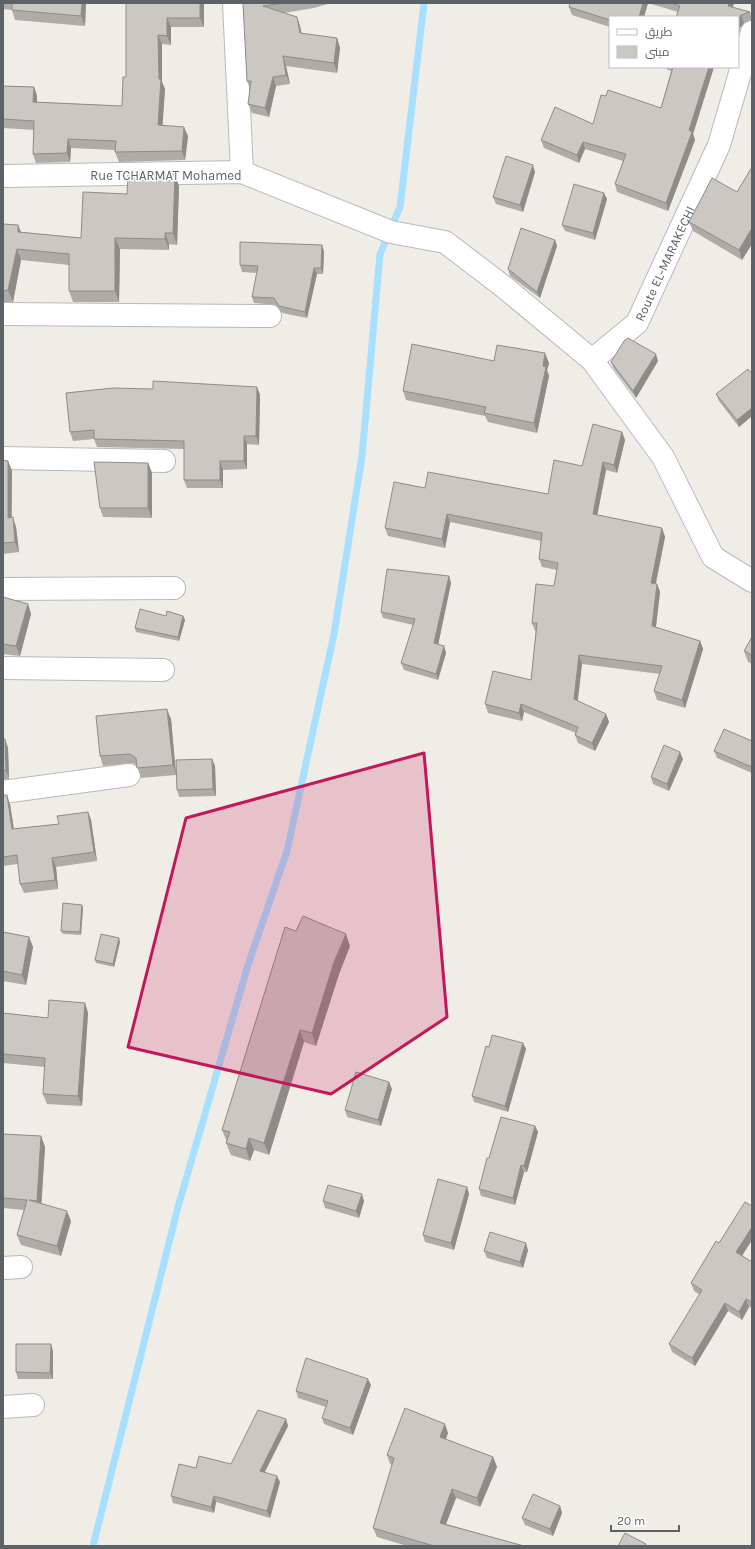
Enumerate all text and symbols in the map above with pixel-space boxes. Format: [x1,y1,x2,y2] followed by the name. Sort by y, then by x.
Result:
[609,16,739,68] legend
[645,25,673,39] text: طريق
[645,45,670,59] text: مبنى
[90,168,242,183] street label: Rue TCHARMAT Mohamed
[632,204,698,324] street label: Route EL-MARAKECHI
[611,1507,679,1533] scale bar
[617,1514,645,1528] text: 20 m

